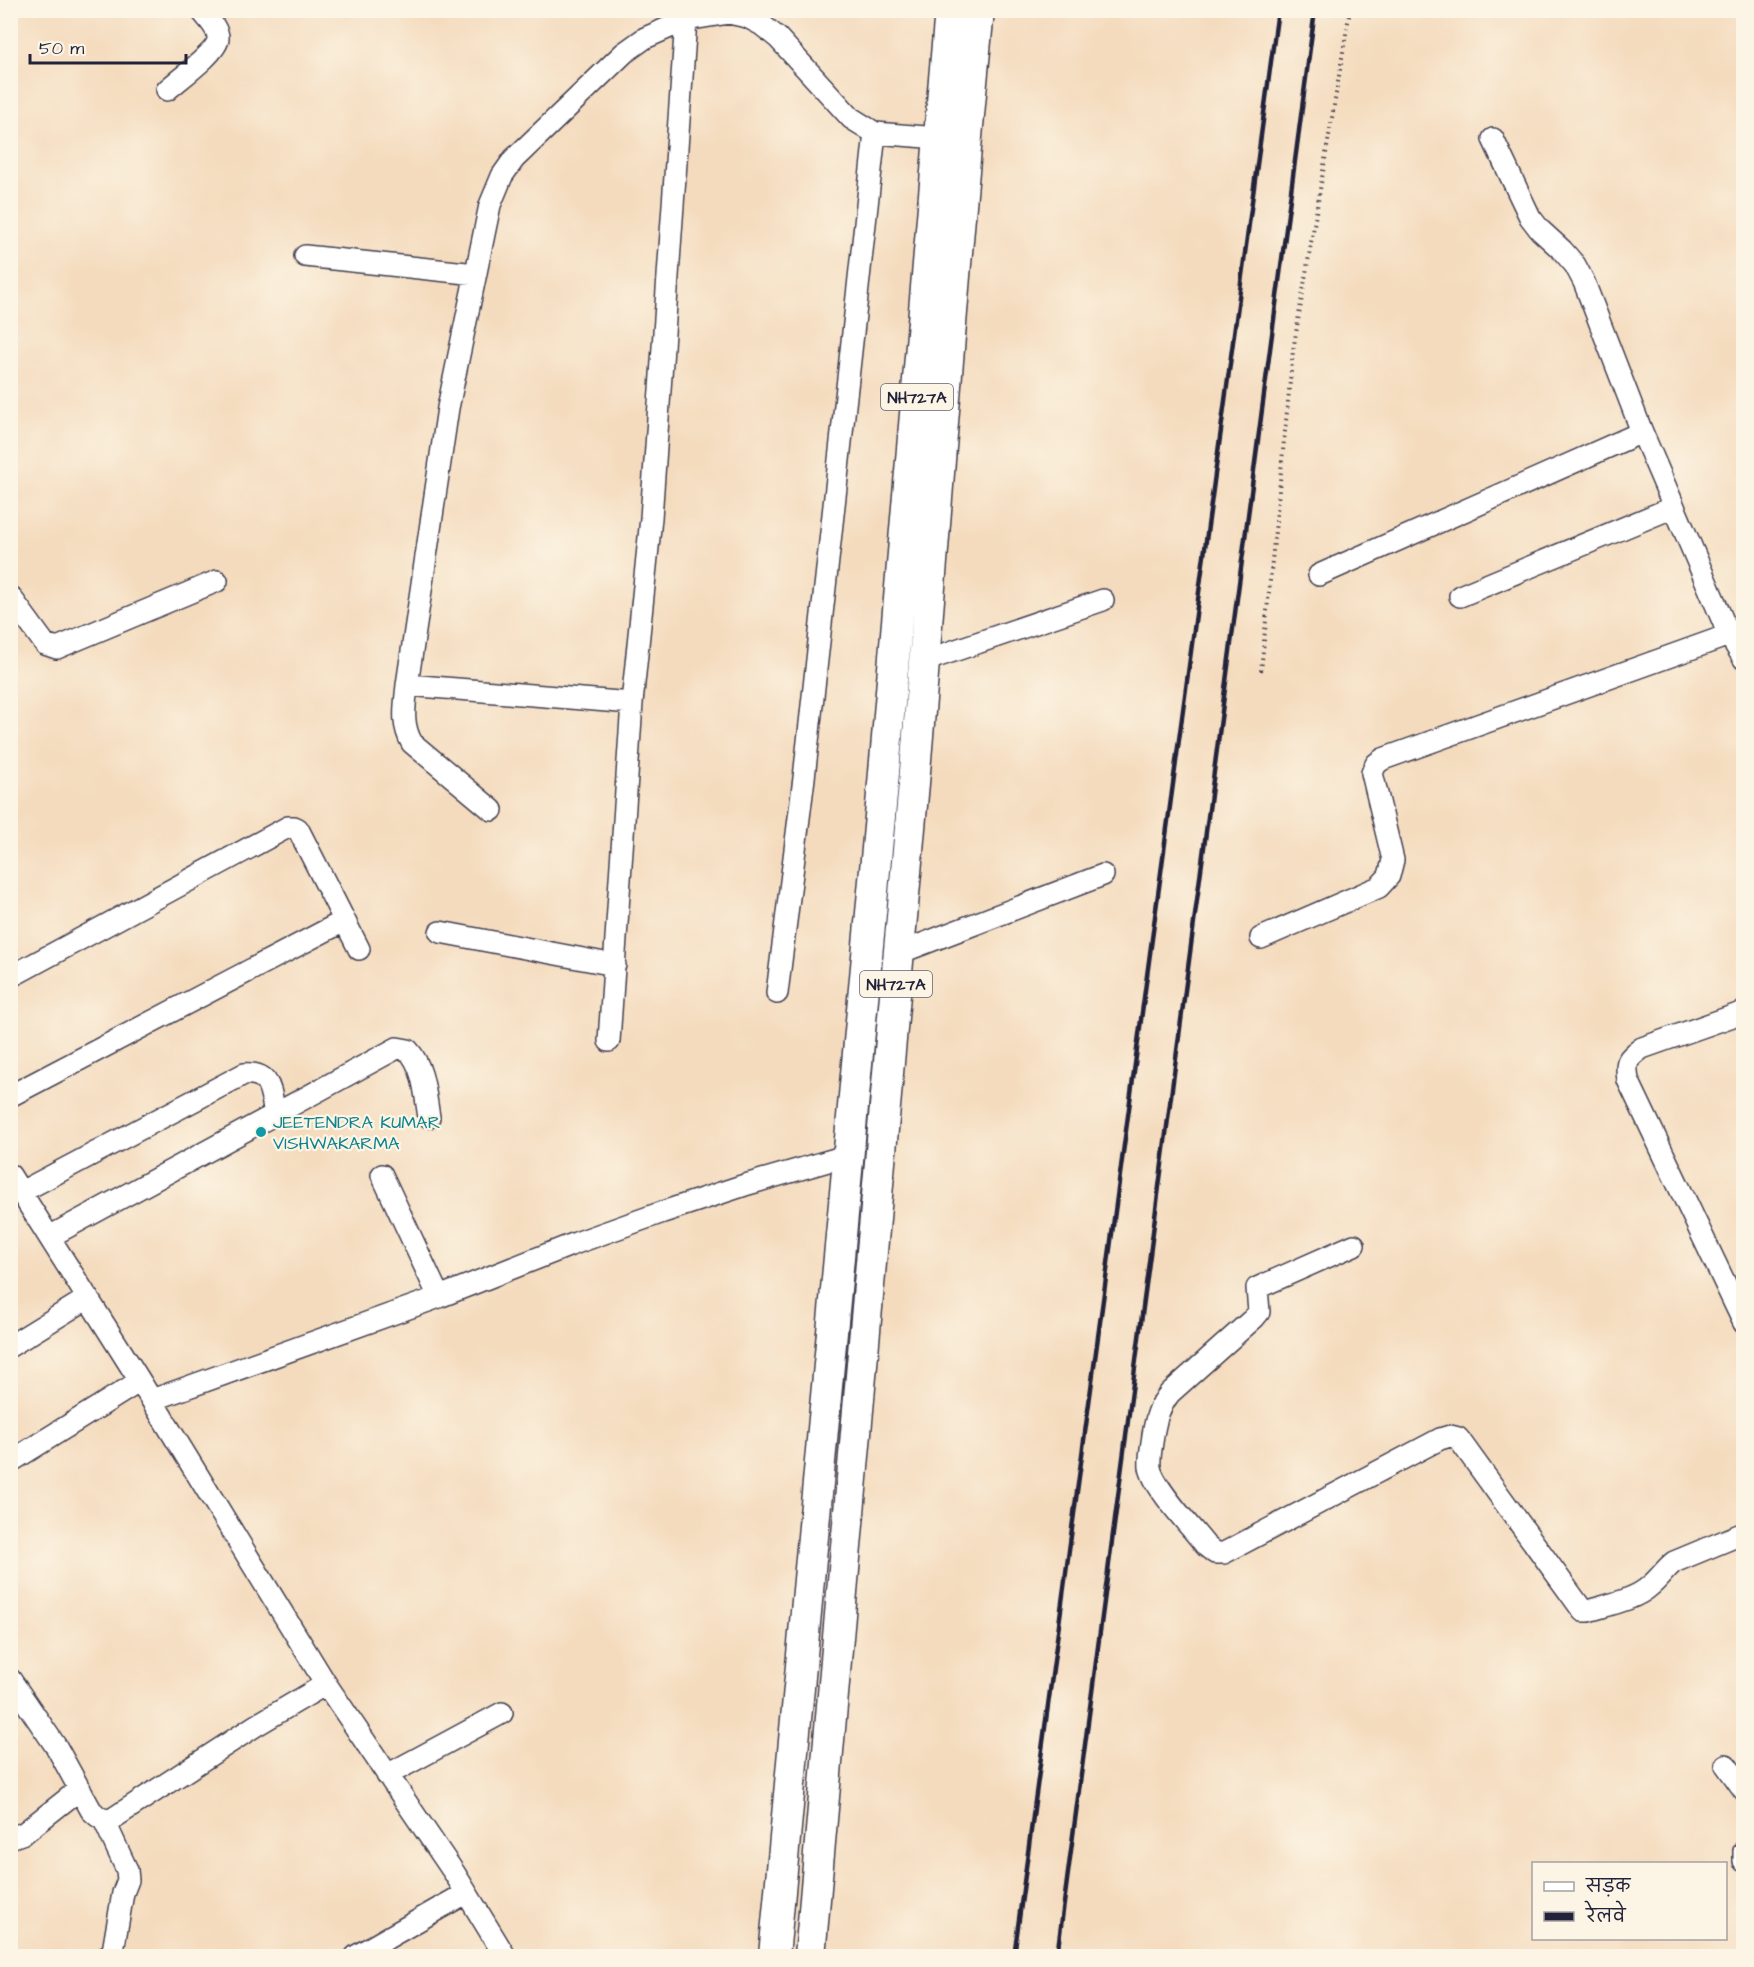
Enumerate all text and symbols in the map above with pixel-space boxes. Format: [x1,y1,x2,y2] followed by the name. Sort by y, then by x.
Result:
[30,27,186,65] scale bar
[39,36,84,61] text: 50 m
[881,384,953,410] road number: NH727A
[860,971,932,997] road number: NH727A
[273,1110,440,1156] place label: JEETENDRA KUMAR VISHWAKARMA
[254,1125,268,1139] marker: JEETENDRA KUMAR VISHWAKARMA
[1532,1862,1727,1940] legend
[1585,1874,1631,1899] text: सड़क
[1584,1900,1627,1929] text: रेलवे

